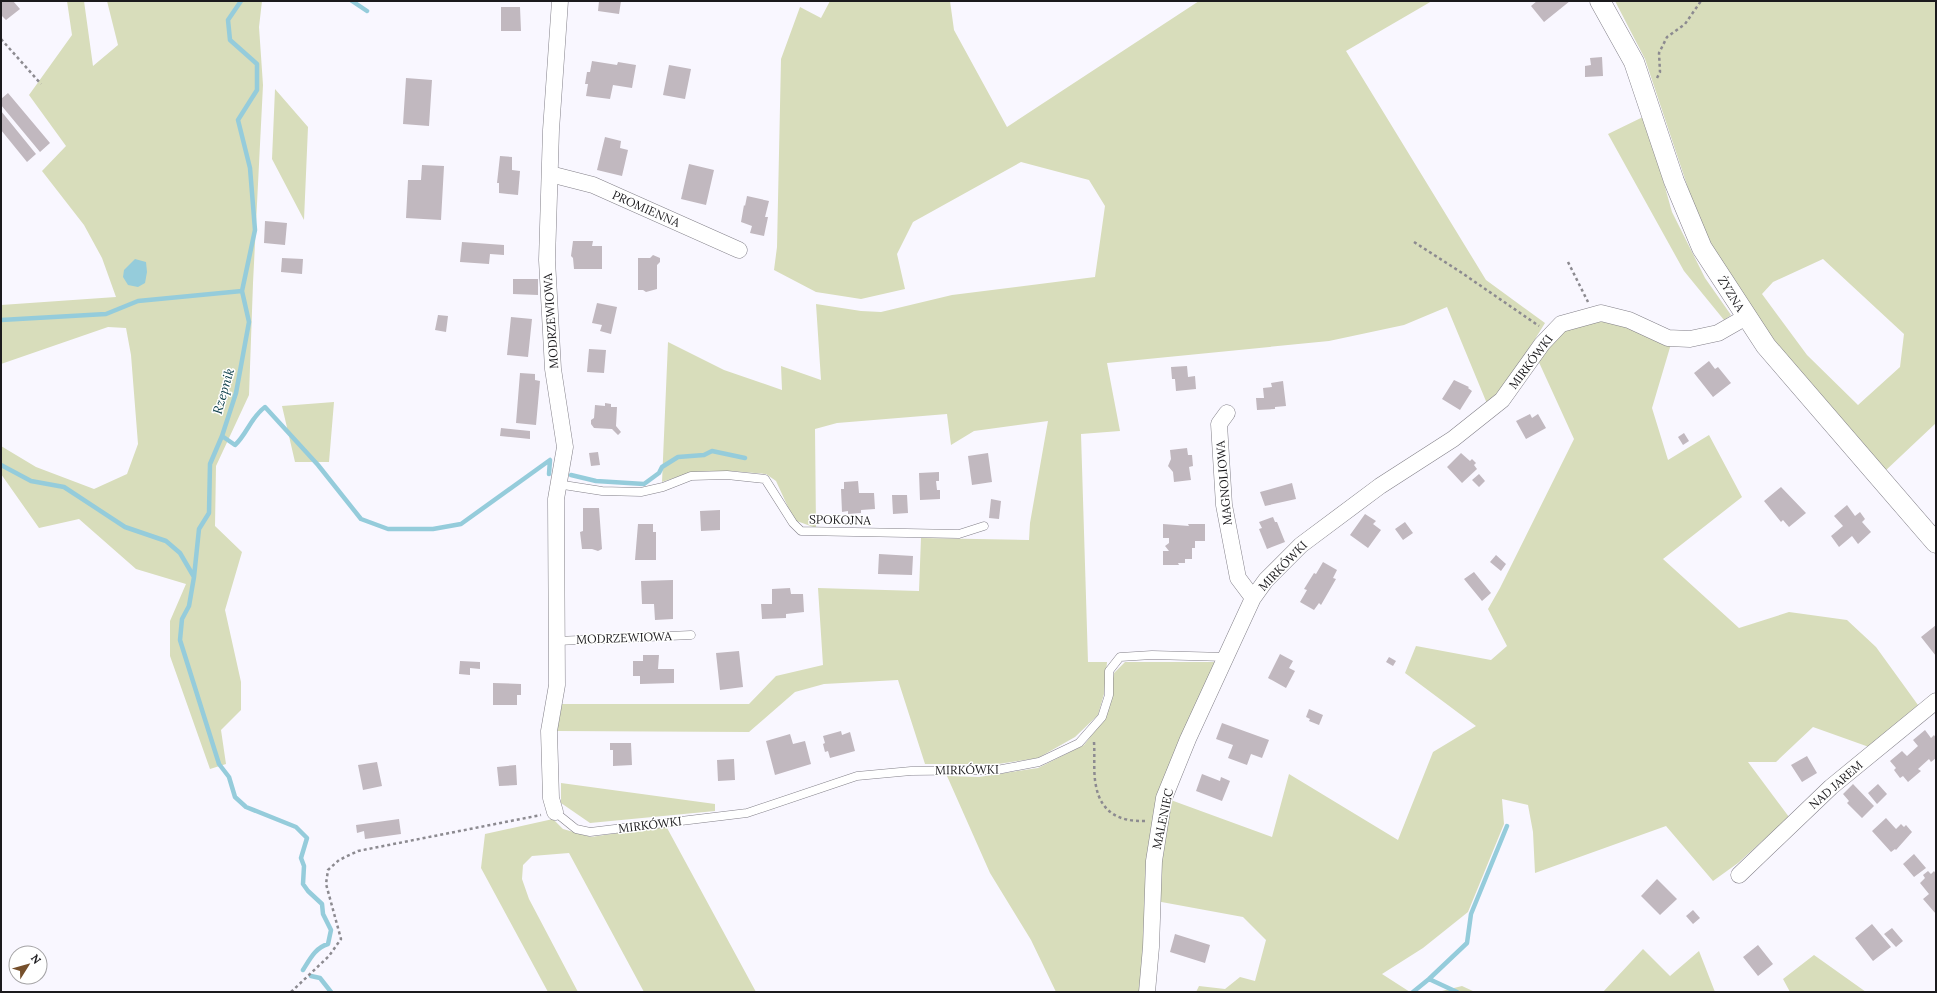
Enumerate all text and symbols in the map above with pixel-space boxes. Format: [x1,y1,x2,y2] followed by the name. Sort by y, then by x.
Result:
[610,187,683,230] street label: PROMIENNA
[540,272,561,369] street label: MODRZEWIOWA
[1715,273,1748,315] street label: ŻYZNA
[1505,332,1556,392] street label: MIRKÓWKI
[209,366,238,416] water label: Rzepnik
[1212,439,1235,526] street label: MAGNOLIOWA
[809,511,872,528] street label: SPOKOJNA
[1255,537,1310,594] street label: MIRKÓWKI
[576,628,673,647] street label: MODRZEWIOWA
[1806,757,1866,812] street label: NAD JAREM
[935,761,999,778] street label: MIRKÓWKI
[1149,786,1176,851] street label: MALENIEC
[617,813,683,836] street label: MIRKÓWKI
[8,945,48,985] north arrow
[28,951,44,967] text: N

